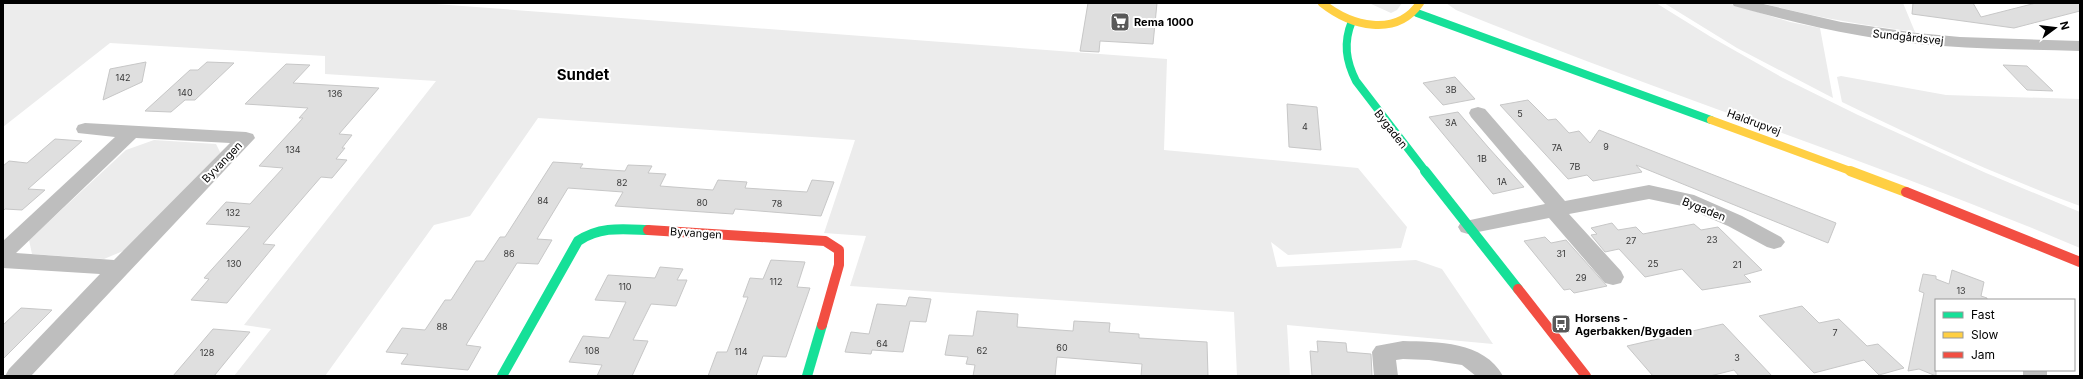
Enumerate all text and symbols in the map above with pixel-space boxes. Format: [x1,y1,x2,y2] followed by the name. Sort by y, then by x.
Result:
[2035,8,2075,48] north arrow
[1109,11,1131,33] supermarket icon: Rema 1000
[1134,15,1194,29] place label: Rema 1000
[2057,20,2073,31] text: N
[1872,26,1944,48] street label: Sundgårdsvej
[557,65,610,84] district label: Sundet
[116,72,130,83] house number: 142
[1445,84,1457,95] house number: 3B
[177,87,193,98] house number: 140
[328,88,343,99] house number: 136
[1725,106,1783,138] street label: Haldrupvej
[1371,107,1411,151] street label: Bygaden
[1517,108,1523,119] house number: 5
[1445,117,1457,128] house number: 3A
[1302,121,1308,132] house number: 4
[199,138,245,186] street label: Byvangen
[1603,141,1609,152] house number: 9
[1552,142,1562,153] house number: 7A
[285,144,301,155] house number: 134
[1477,153,1487,164] house number: 1B
[1570,161,1581,172] house number: 7B
[1497,176,1507,187] house number: 1A
[616,177,628,188] house number: 82
[1680,194,1728,224] street label: Bygaden
[537,195,549,206] house number: 84
[696,197,708,208] house number: 80
[772,198,783,209] house number: 78
[226,207,240,218] house number: 132
[670,224,722,242] street label: Byvangen
[1706,234,1718,245] house number: 23
[1626,235,1636,246] house number: 27
[503,248,515,259] house number: 86
[1556,248,1566,259] house number: 31
[227,258,242,269] house number: 130
[1648,258,1658,269] house number: 25
[1732,259,1742,270] house number: 21
[1575,272,1587,283] house number: 29
[770,276,782,287] house number: 112
[619,281,632,292] house number: 110
[1956,285,1966,296] house number: 13
[1935,299,2075,371] legend
[1971,307,1995,322] text: Fast
[1575,311,1692,338] place label: Horsens - Agerbakken/Bygaden
[1550,313,1572,335] bus stop icon: Horsens - Agerbakken/Bygaden
[436,321,448,332] house number: 88
[1832,327,1838,338] house number: 7
[1971,327,1999,342] text: Slow
[876,338,888,349] house number: 64
[1056,342,1068,353] house number: 60
[585,345,600,356] house number: 108
[976,345,988,356] house number: 62
[734,346,748,357] house number: 114
[200,347,215,358] house number: 128
[1971,347,1995,362] text: Jam
[1734,352,1740,363] house number: 3

